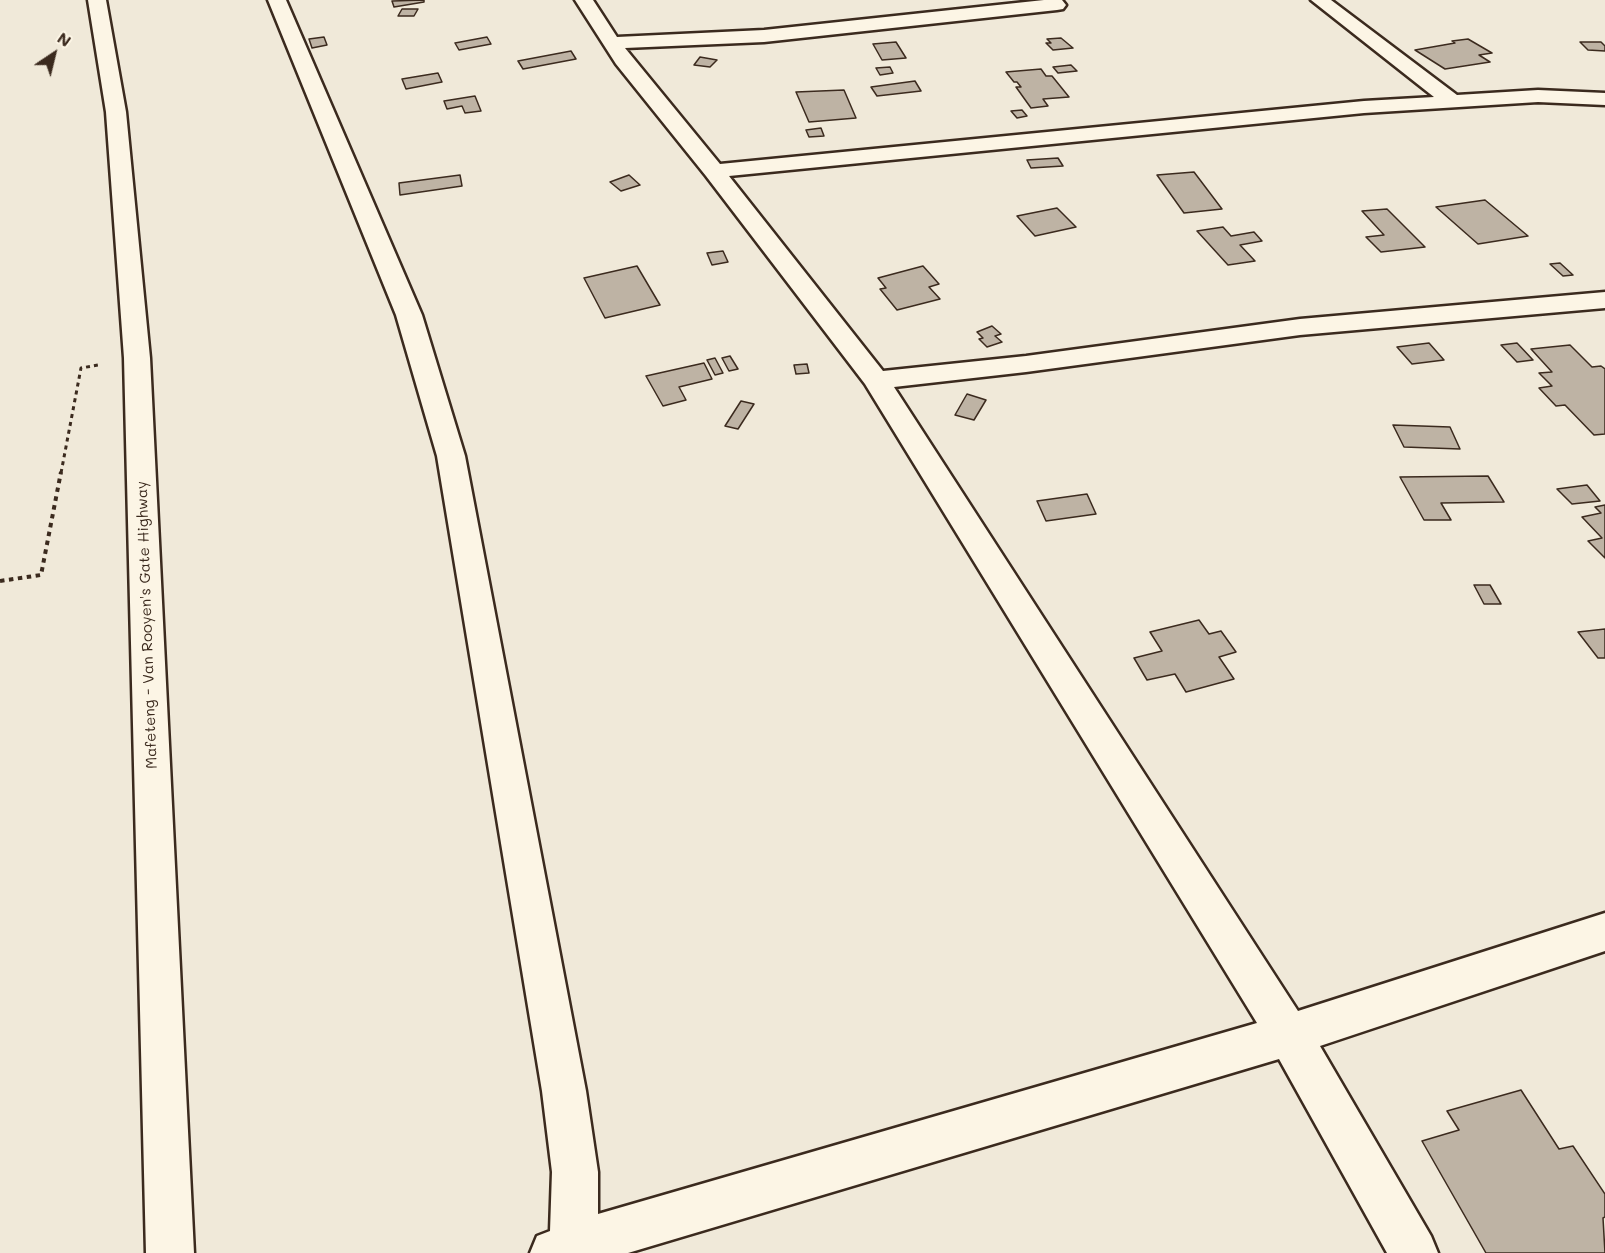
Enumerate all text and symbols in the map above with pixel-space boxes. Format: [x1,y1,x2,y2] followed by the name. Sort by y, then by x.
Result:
[24,24,84,84] north arrow
[54,27,76,51] text: N
[133,481,161,769] street label: Mafeteng - Van Rooyen's Gate Highway

